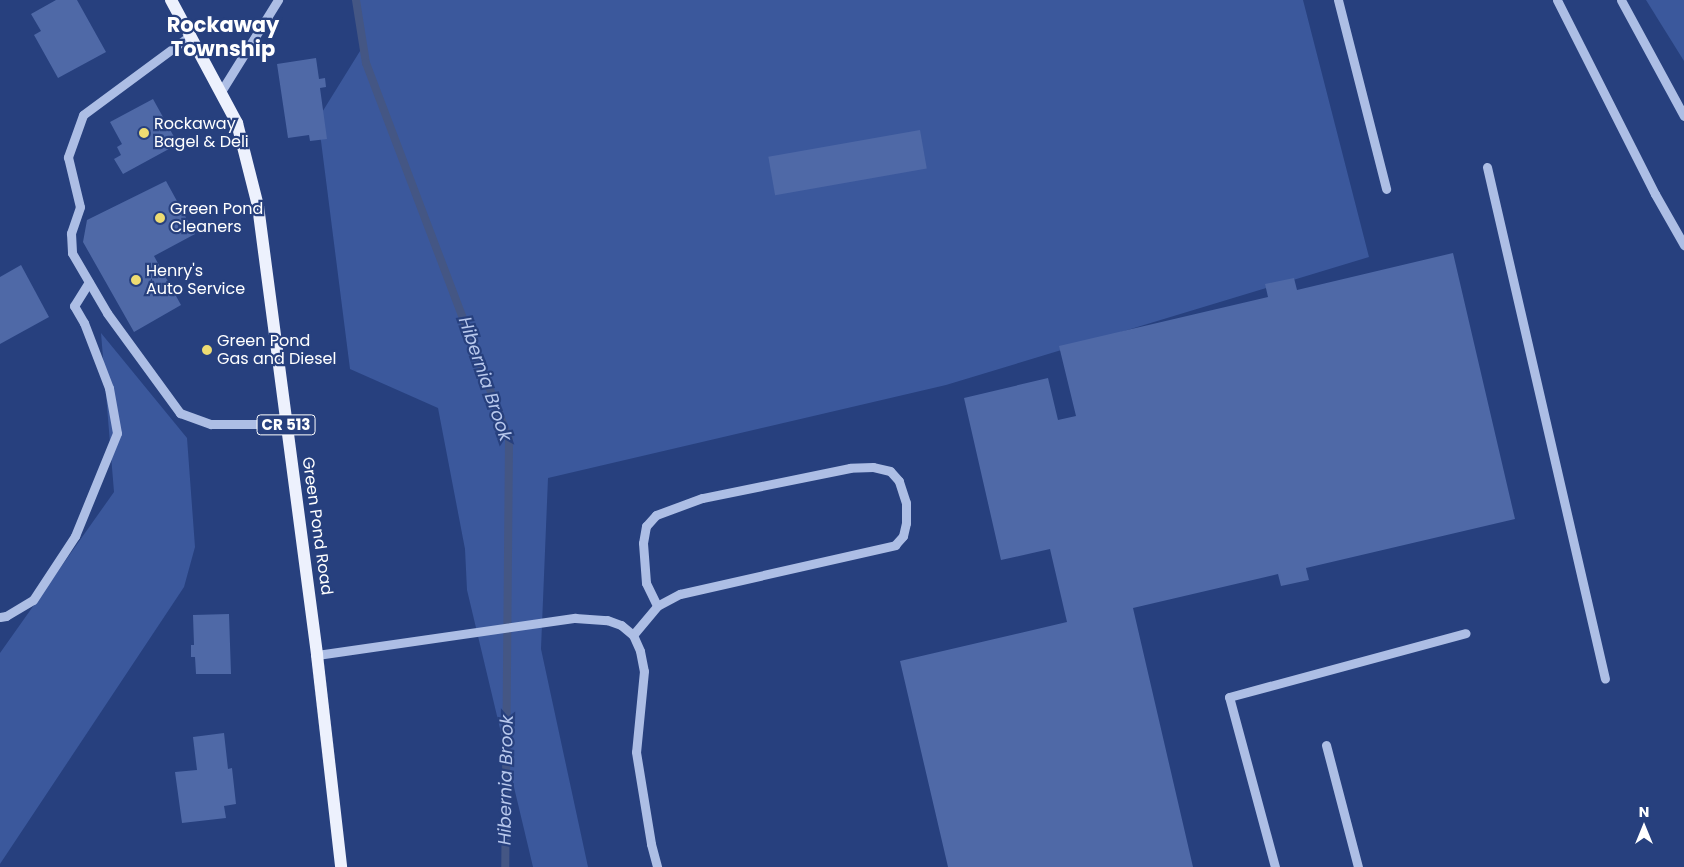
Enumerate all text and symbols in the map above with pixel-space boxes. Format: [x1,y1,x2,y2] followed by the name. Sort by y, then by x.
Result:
[167,12,279,62] district label: Rockaway Township
[154,114,249,152] place label: Rockaway Bagel & Deli
[138,127,150,139] marker: Rockaway Bagel & Deli
[170,199,263,237] place label: Green Pond Cleaners
[154,212,166,224] marker: Green Pond Cleaners
[146,261,245,299] place label: Henry's Auto Service
[130,274,142,286] marker: Henry's Auto Service
[454,314,516,444] water label: Hibernia Brook
[217,331,336,369] place label: Green Pond Gas and Diesel
[201,344,213,356] marker: Green Pond Gas and Diesel
[256,412,316,438] road number: CR 513
[298,456,336,596] street label: Green Pond Road
[494,715,518,845] water label: Hibernia Brook
[1619,802,1669,852] north arrow
[1639,802,1649,822] text: N

